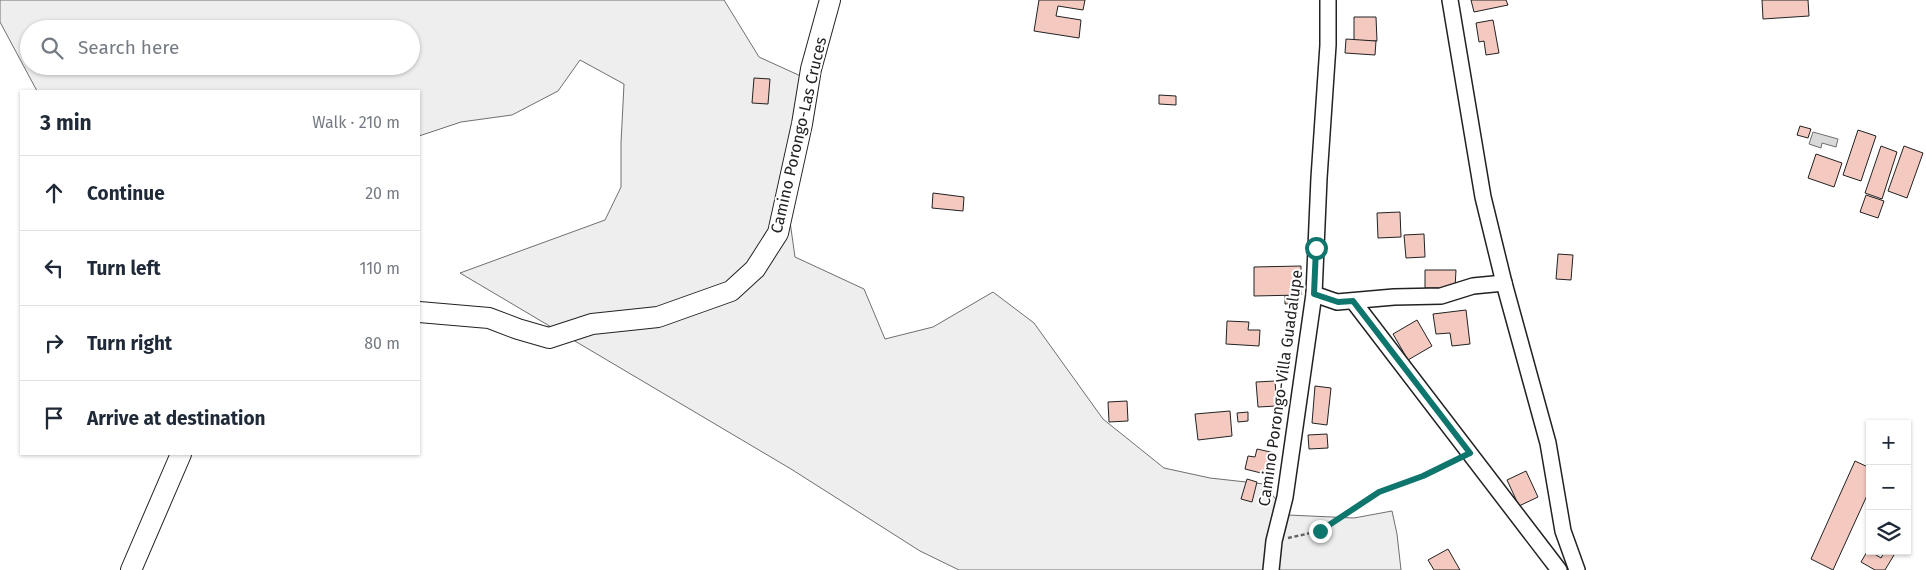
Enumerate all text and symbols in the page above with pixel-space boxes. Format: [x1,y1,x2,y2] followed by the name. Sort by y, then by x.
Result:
[20,20,420,75] search box
[38,34,66,62] icon: search
[767,35,830,235] street label: Camino Porongo-Las Cruces
[78,36,179,59] text: Search here
[40,110,92,136] text: 3 min
[312,113,400,132] text: Walk · 210 m
[40,179,68,207] icon: ahead
[87,182,165,205] text: Continue
[365,184,400,203] text: 20 m
[1305,237,1328,260] route start
[40,254,68,282] icon: left
[87,257,161,280] text: Turn left
[359,259,400,278] text: 110 m
[1254,268,1307,508] street label: Camino Porongo-Villa Guadalupe
[40,329,68,357] icon: right
[87,332,172,355] text: Turn right
[364,334,400,353] text: 80 m
[40,404,68,432] icon: arrive
[87,407,266,430] text: Arrive at destination
[1866,420,1911,555] map controls
[1866,420,1911,465] button: +
[1866,465,1911,510] button: −
[1866,510,1911,555] button: layers
[1309,520,1332,543] route end

